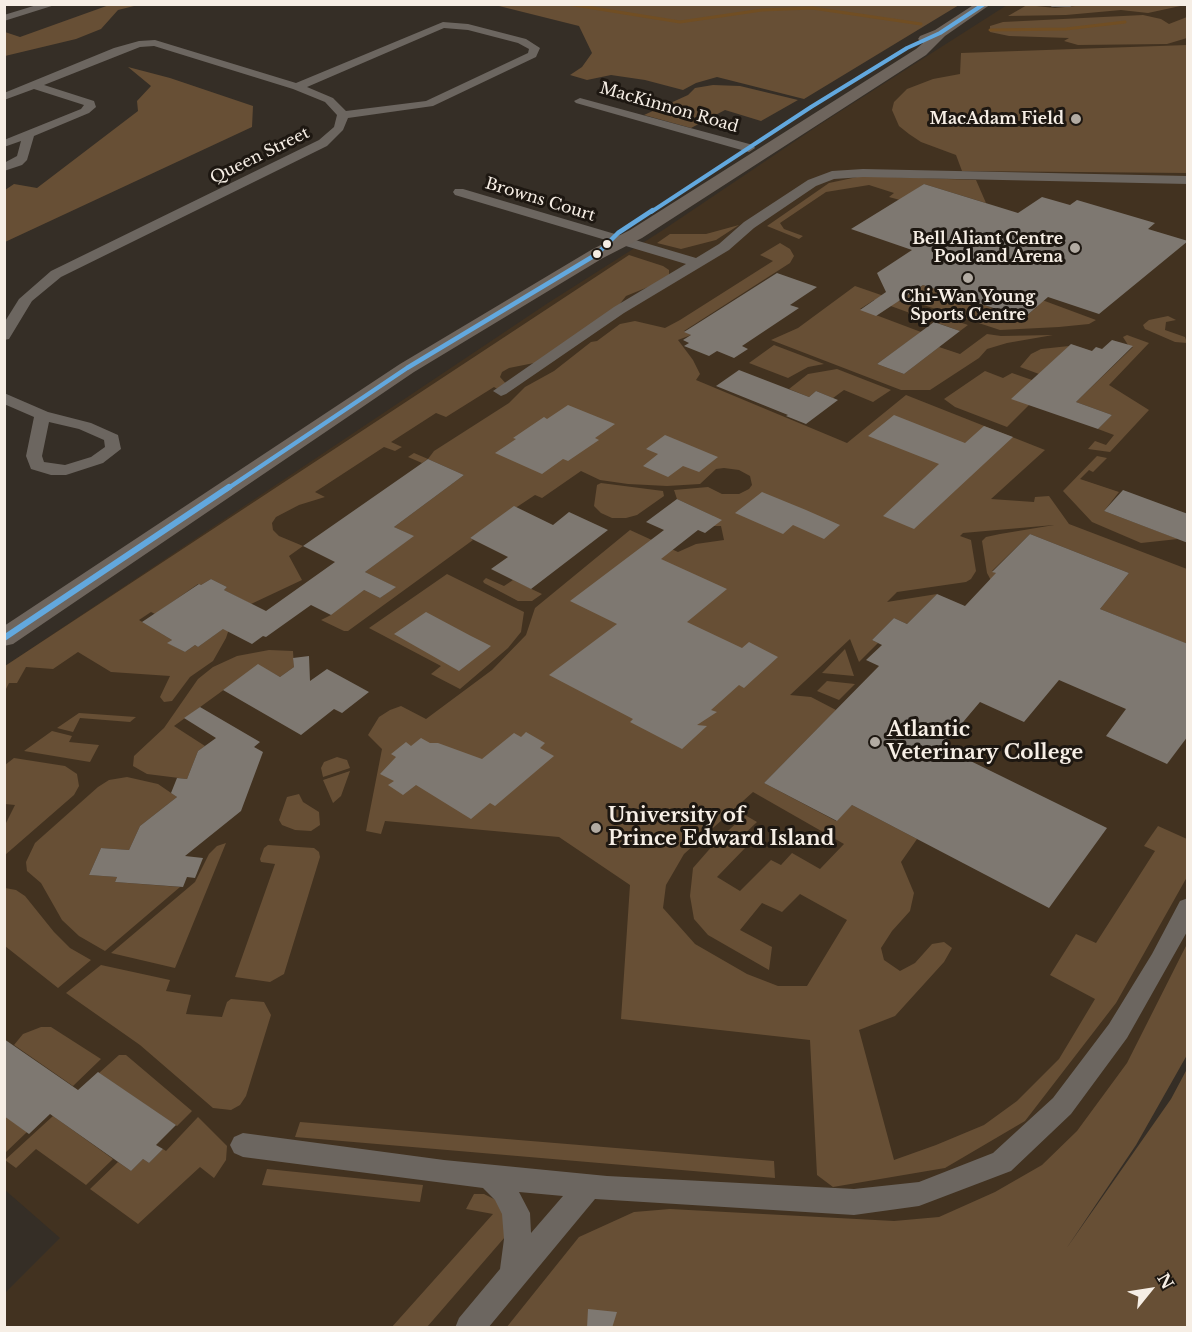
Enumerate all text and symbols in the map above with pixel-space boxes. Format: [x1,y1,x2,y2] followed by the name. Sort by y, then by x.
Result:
[597,79,741,137] street label: MacKinnon Road
[930,109,1064,129] place label: MacAdam Field
[1069,112,1083,126] marker: MacAdam Field
[207,124,313,188] street label: Queen Street
[483,174,597,226] street label: Browns Court
[912,229,1063,267] place label: Bell Aliant Centre Pool and Arena
[601,238,613,250] unlabelled marker
[1068,241,1082,255] marker: Bell Aliant Centre Pool and Arena
[591,248,603,260] unlabelled marker
[961,271,975,285] marker: Chi-Wan Young Sports Centre
[901,287,1035,325] place label: Chi-Wan Young Sports Centre
[887,718,1083,765] place label: Atlantic Veterinary College
[868,735,882,749] marker: Atlantic Veterinary College
[608,804,834,851] place label: University of Prince Edward Island
[589,821,603,835] marker: University of Prince Edward Island
[1120,1260,1180,1320] north arrow
[1153,1269,1178,1293] text: N

